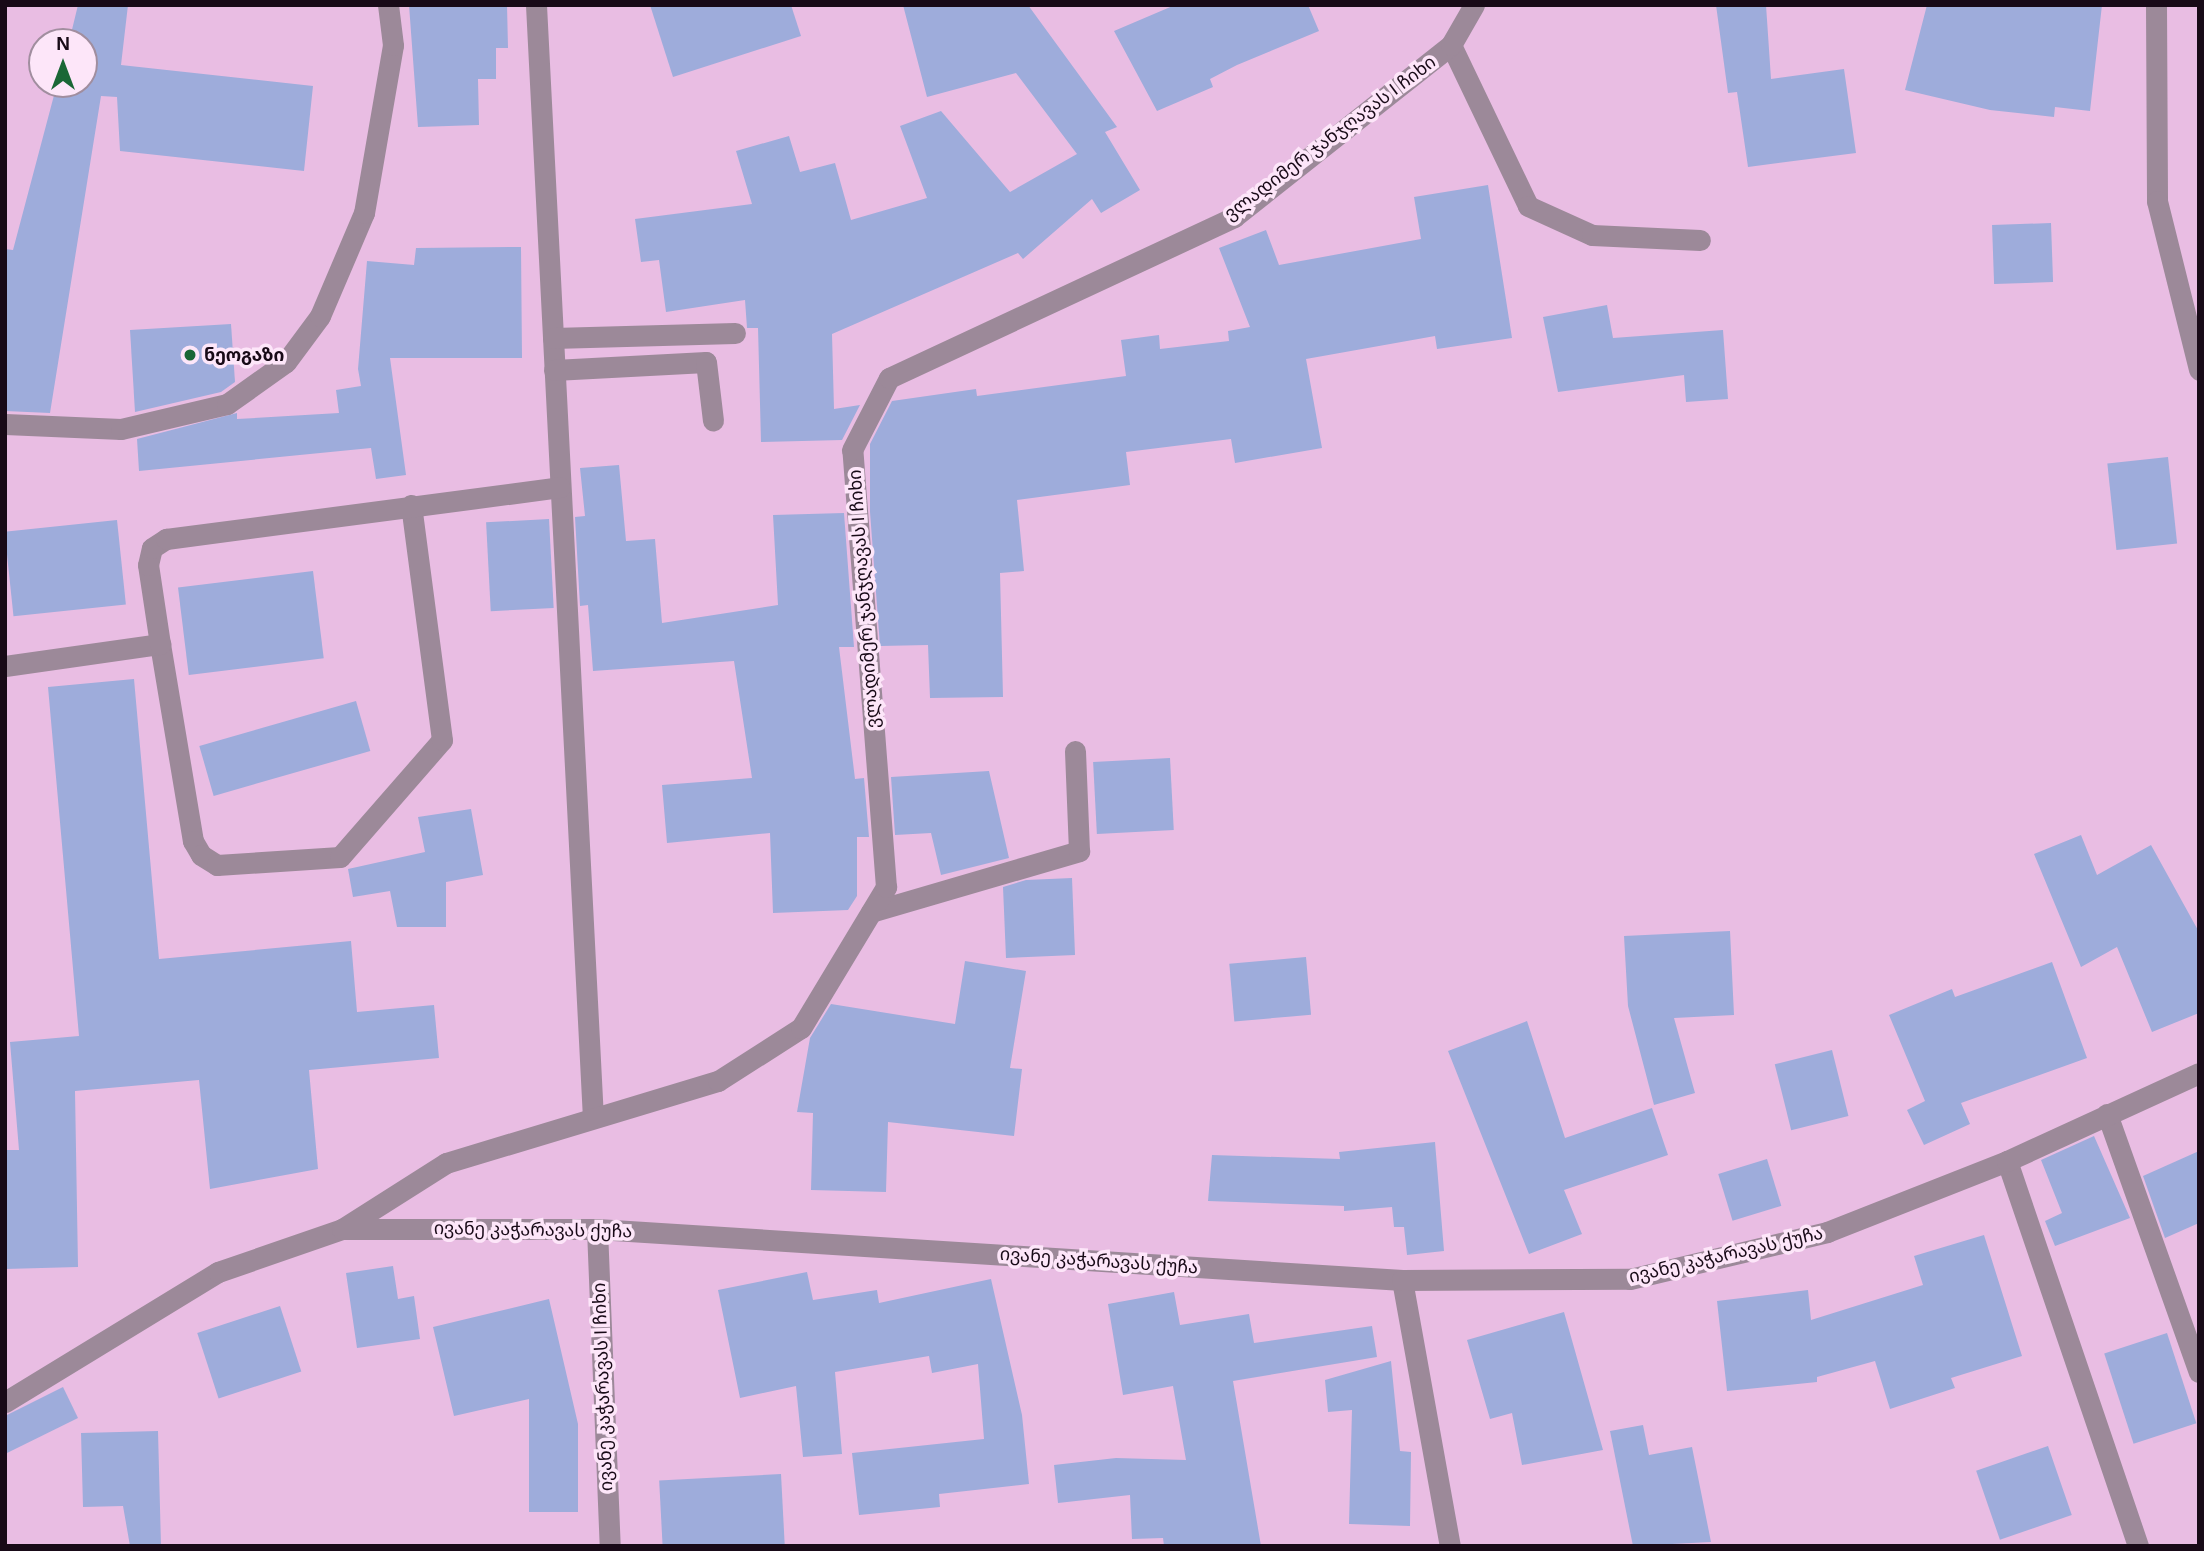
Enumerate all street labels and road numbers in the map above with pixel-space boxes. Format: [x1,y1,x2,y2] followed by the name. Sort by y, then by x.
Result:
[1220,51,1440,225] street label: ვლადიმერ ჯანჯღავას I ჩიხი
[844,469,884,729] street label: ვლადიმერ ჯანჯღავას I ჩიხი
[434,1217,632,1243] street label: ივანე კაჭარავას ქუჩა
[1627,1222,1825,1288] street label: ივანე კაჭარავას ქუჩა
[999,1243,1199,1279] street label: ივანე კაჭარავას ქუჩა
[589,1282,617,1492] street label: ივანე კაჭარავას I ჩიხი

